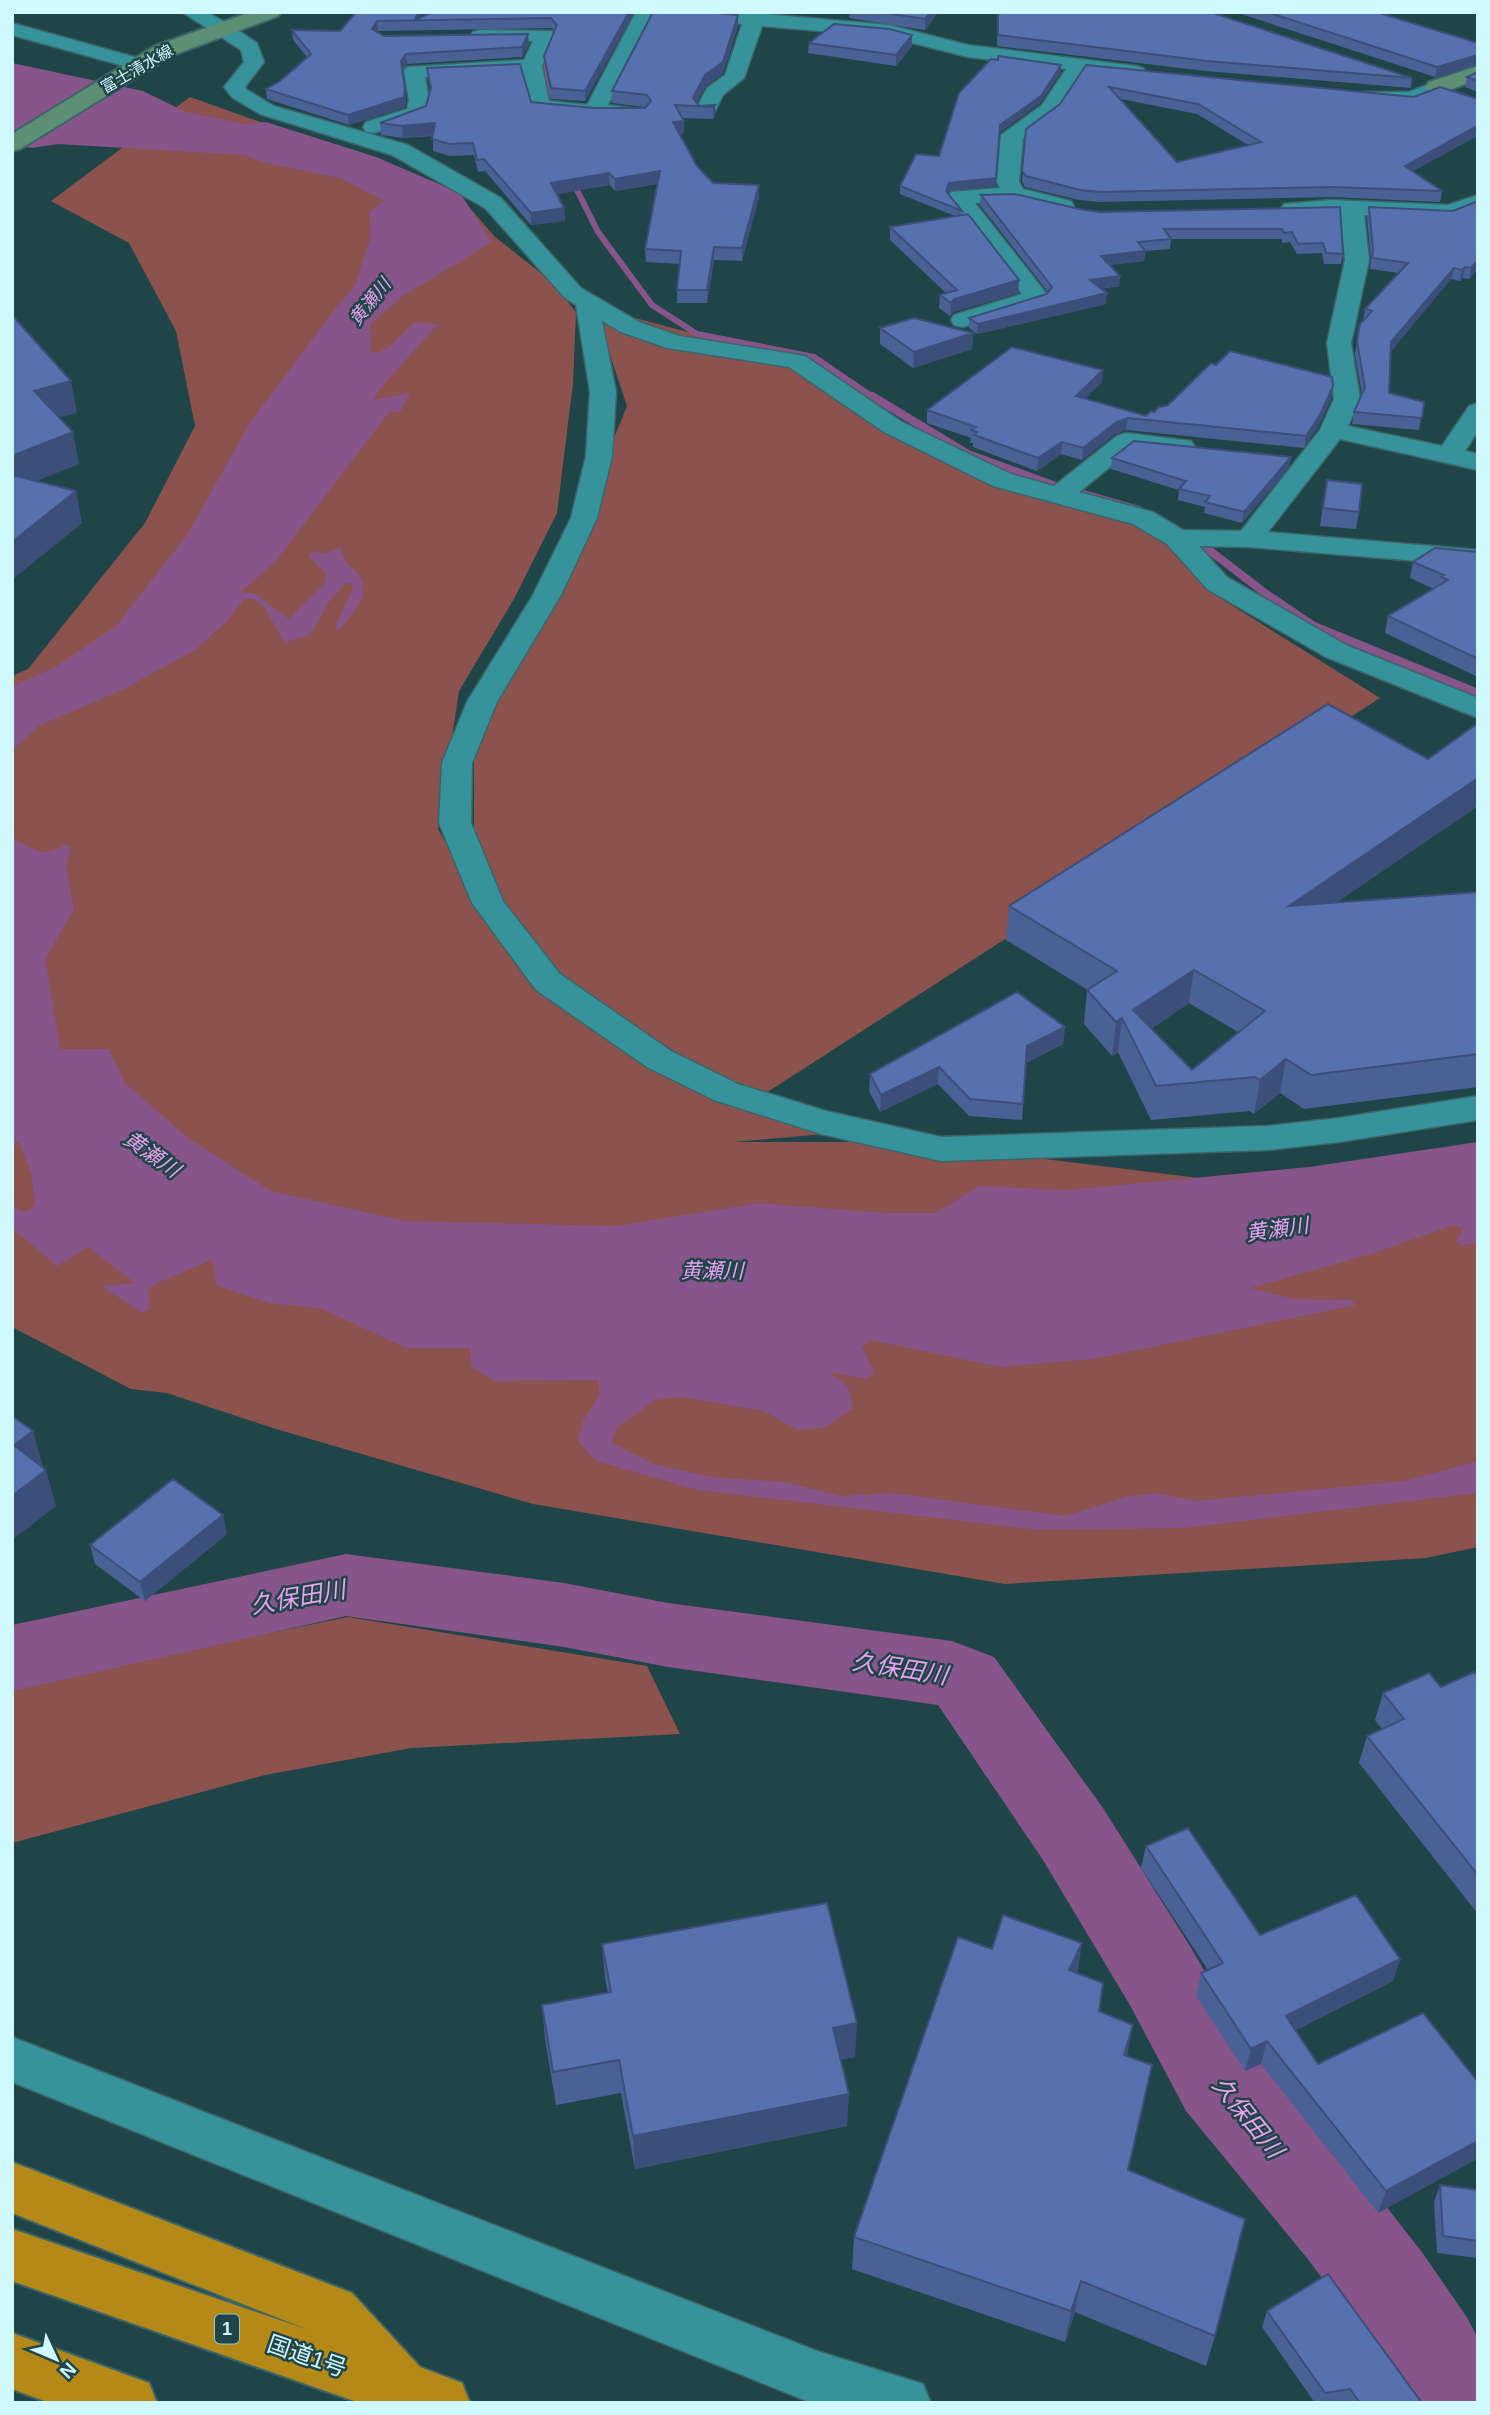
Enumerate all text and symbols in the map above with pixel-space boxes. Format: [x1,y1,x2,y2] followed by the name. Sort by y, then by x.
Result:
[98,42,176,96] street label: 富士清水線
[345,273,396,329] water label: 黄瀬川
[120,1127,186,1183] water label: 黄瀬川
[1244,1213,1312,1245] water label: 黄瀬川
[681,1259,745,1282] water label: 黄瀬川
[248,1575,351,1619] water label: 久保田川
[850,1647,952,1689] water label: 久保田川
[1207,2071,1291,2165] water label: 久保田川
[215,2314,239,2344] road number: 1
[21,2324,91,2394] north arrow
[264,2330,350,2382] street label: 国道1号
[56,2358,80,2383] text: N

